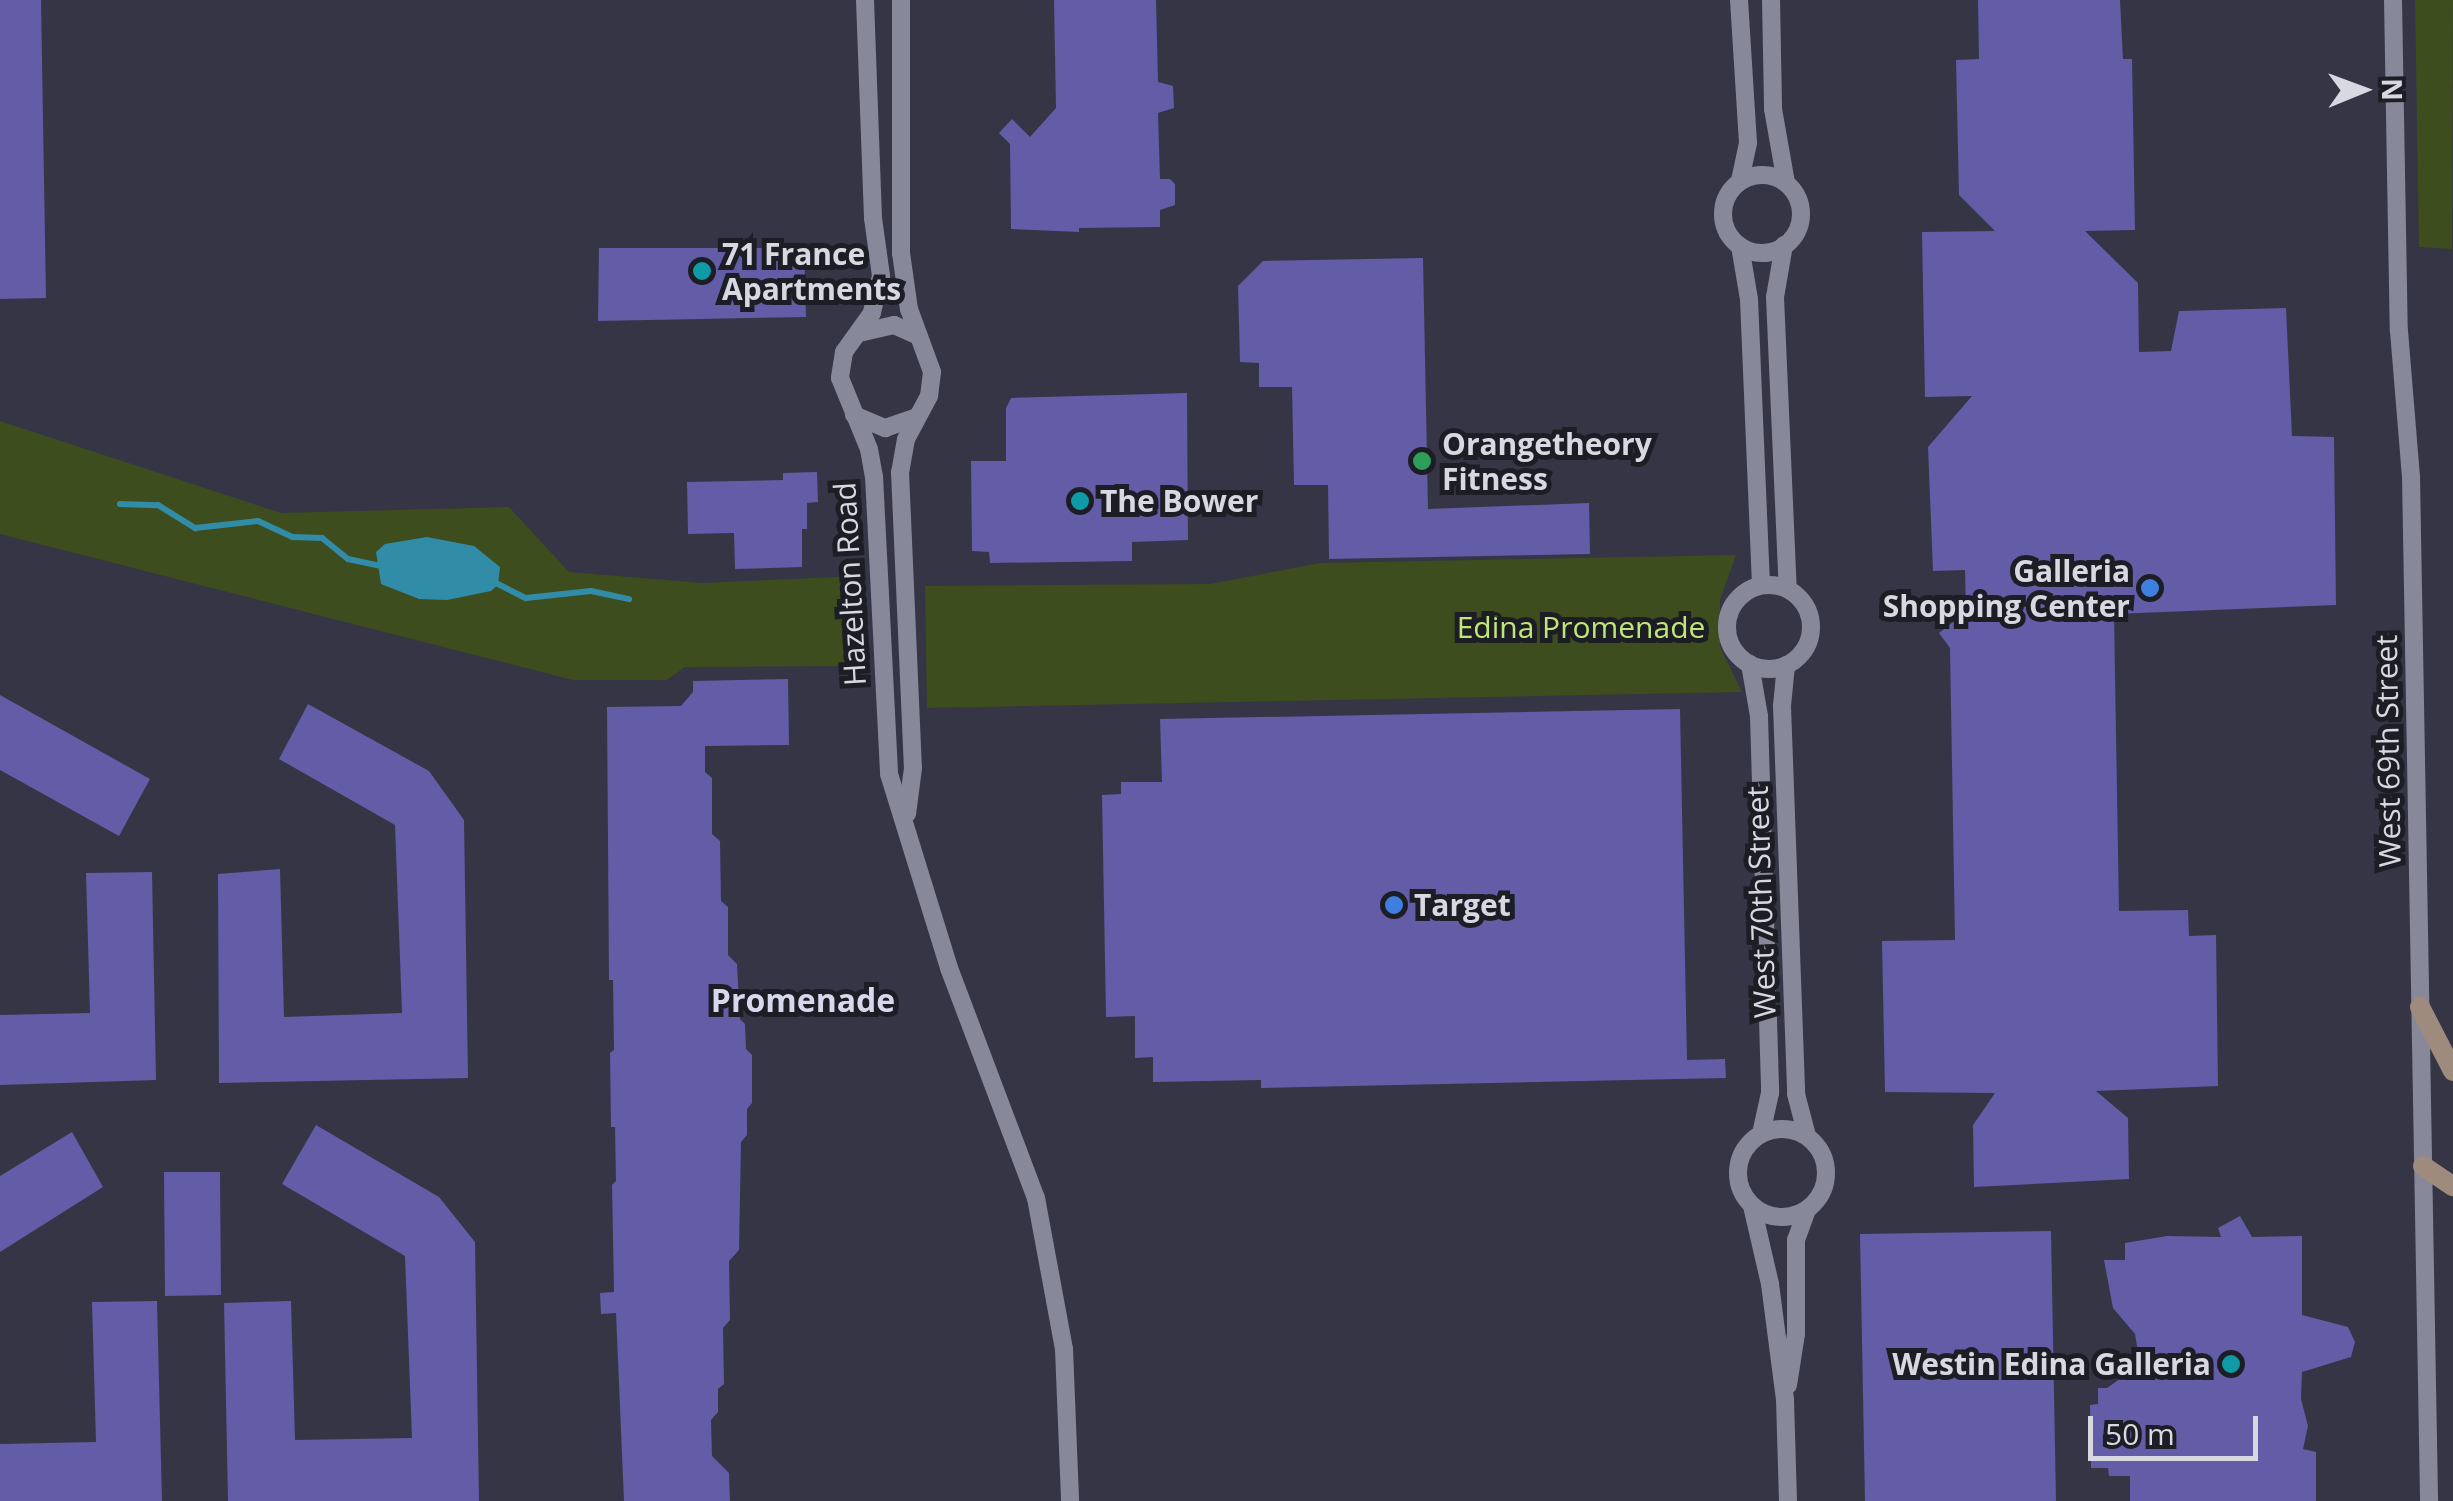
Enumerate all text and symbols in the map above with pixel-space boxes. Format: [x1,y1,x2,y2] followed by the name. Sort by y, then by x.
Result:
[2313,40,2413,140] north arrow
[2374,78,2412,101] text: N
[722,236,901,306] place label: 71 France Apartments
[691,260,713,282] marker: 71 France Apartments
[1442,426,1652,496] place label: Orangetheory Fitness
[1411,450,1433,472] marker: Orangetheory Fitness
[827,481,873,687] street label: Hazelton Road
[1100,483,1258,519] place label: The Bower
[1069,490,1091,512] marker: The Bower
[1883,553,2130,624] place label: Galleria Shopping Center
[2139,577,2161,599] marker: Galleria Shopping Center
[1457,609,1705,645] park label: Edina Promenade
[2368,635,2408,867] street label: West 69th Street
[1739,785,1783,1019] street label: West 70th Street
[1414,887,1511,923] place label: Target
[1383,894,1405,916] marker: Target
[711,981,895,1019] district label: Promenade
[1892,1346,2211,1382] place label: Westin Edina Galleria
[2220,1353,2242,1375] marker: Westin Edina Galleria
[2093,1396,2263,1458] scale bar
[2105,1413,2175,1454] text: 50 m

